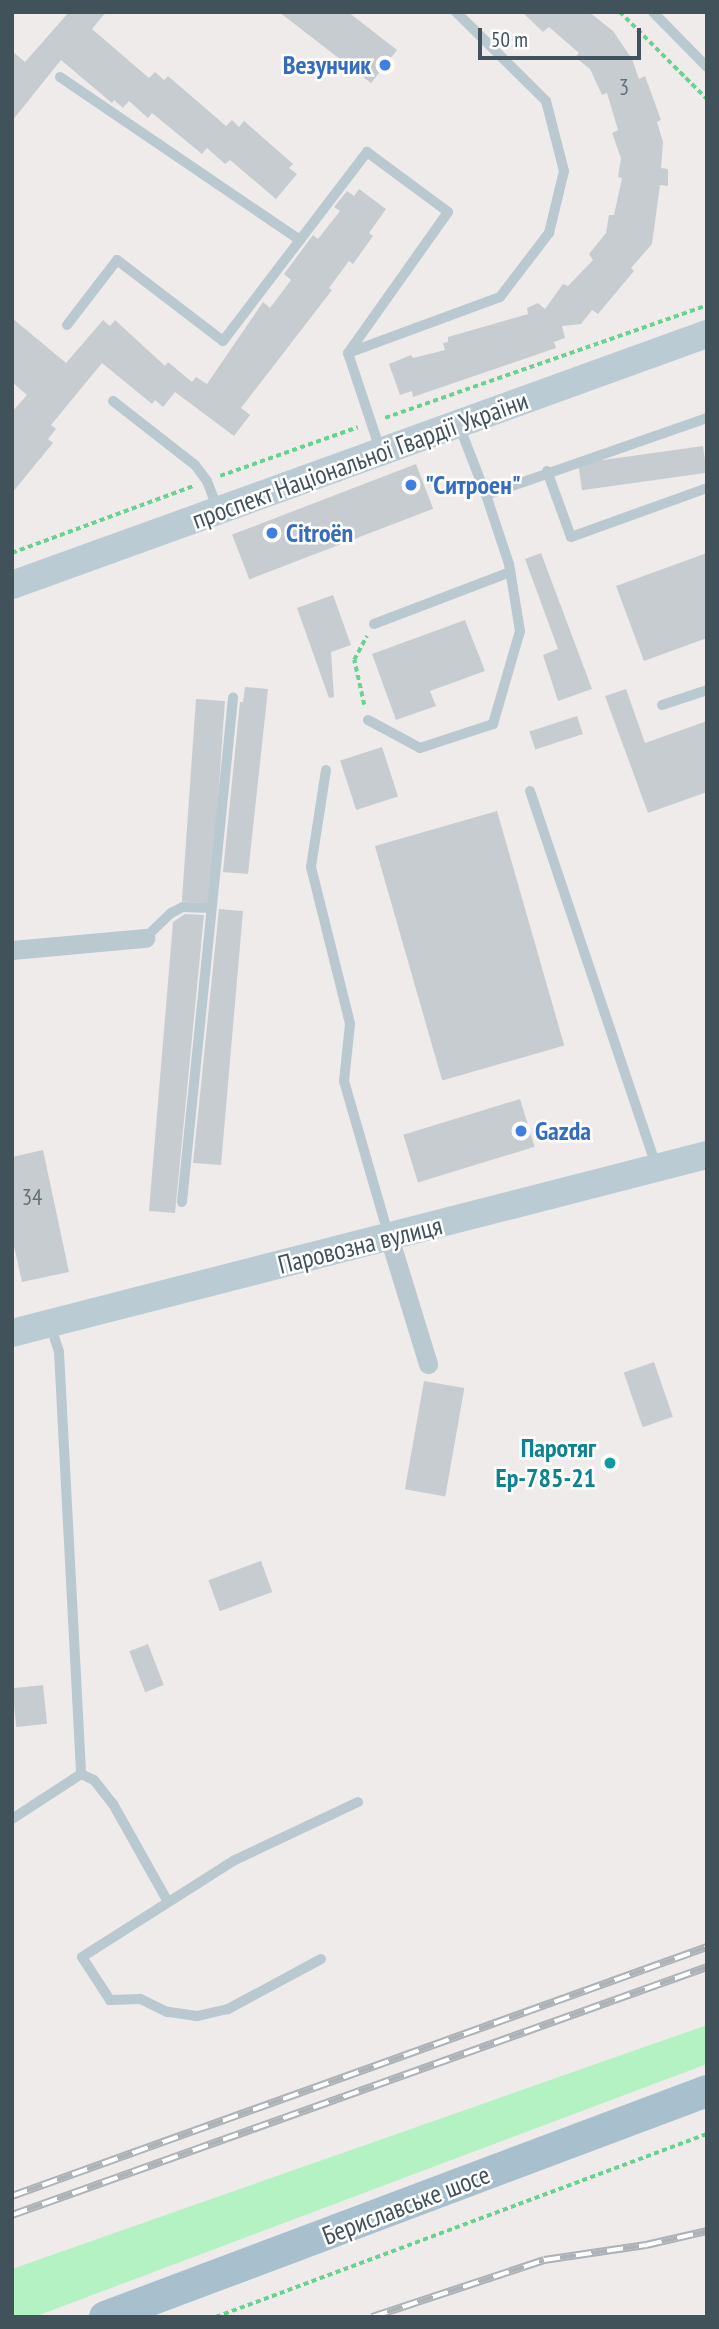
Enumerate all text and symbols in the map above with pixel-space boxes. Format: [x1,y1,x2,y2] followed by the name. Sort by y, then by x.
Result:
[481,14,644,58] scale bar
[491,26,528,53] text: 50 m
[283,49,371,81] place label: Везунчик
[377,57,393,73] marker: Везунчик
[619,73,629,101] house number: 3
[187,384,533,536] street label: проспект Національної Гвардії України
[425,469,521,501] place label: "Ситроен"
[403,477,419,493] marker: "Ситроен"
[286,517,353,549] place label: Citroën
[264,525,280,541] marker: Citroën
[535,1115,591,1147] place label: Gazda
[513,1123,529,1139] marker: Gazda
[22,1183,42,1211] house number: 34
[275,1210,445,1280] street label: Паровозна вулиця
[496,1432,596,1494] place label: Паротяг Ер-785-21
[602,1455,618,1471] marker: Паротяг Ер-785-21
[318,2159,494,2251] street label: Бериславське шосе

